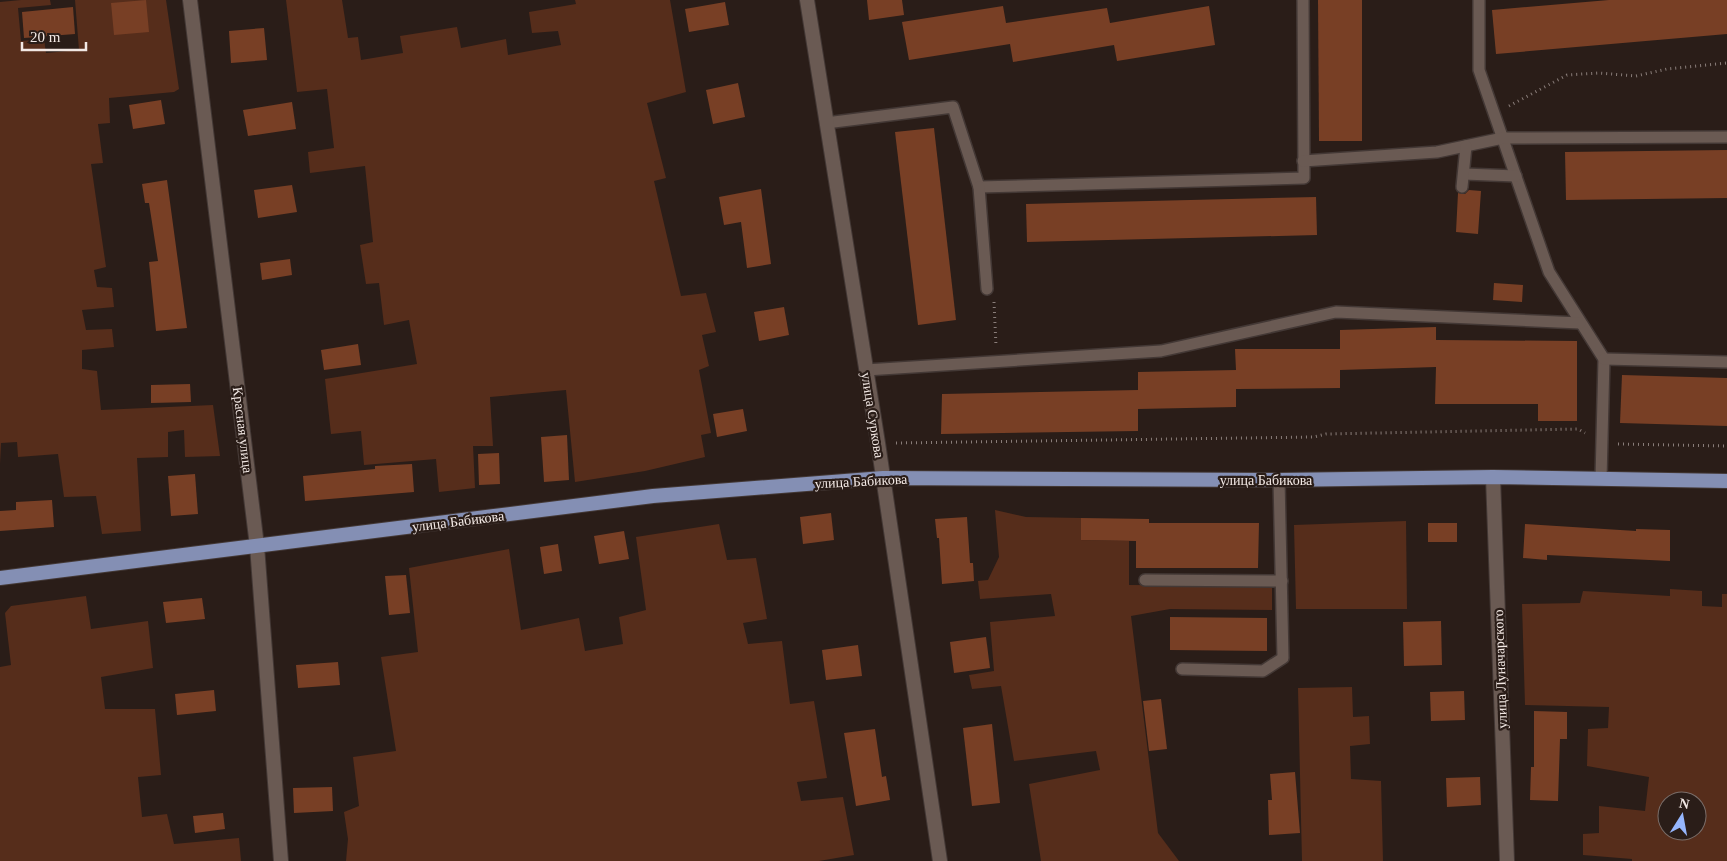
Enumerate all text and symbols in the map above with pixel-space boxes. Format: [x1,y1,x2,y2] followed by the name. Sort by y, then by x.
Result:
[22,20,86,52] scale bar
[30,29,61,45] text: 20 m
[858,371,887,460] street label: улица Суркова
[230,386,255,475] street label: Красная улица
[814,472,908,491] street label: улица Бабикова
[1220,473,1313,488] street label: улица Бабикова
[411,508,506,535] street label: улица Бабикова
[1491,609,1510,729] street label: улица Луначарского
[1657,791,1707,841] north arrow
[1678,795,1691,812] text: N

